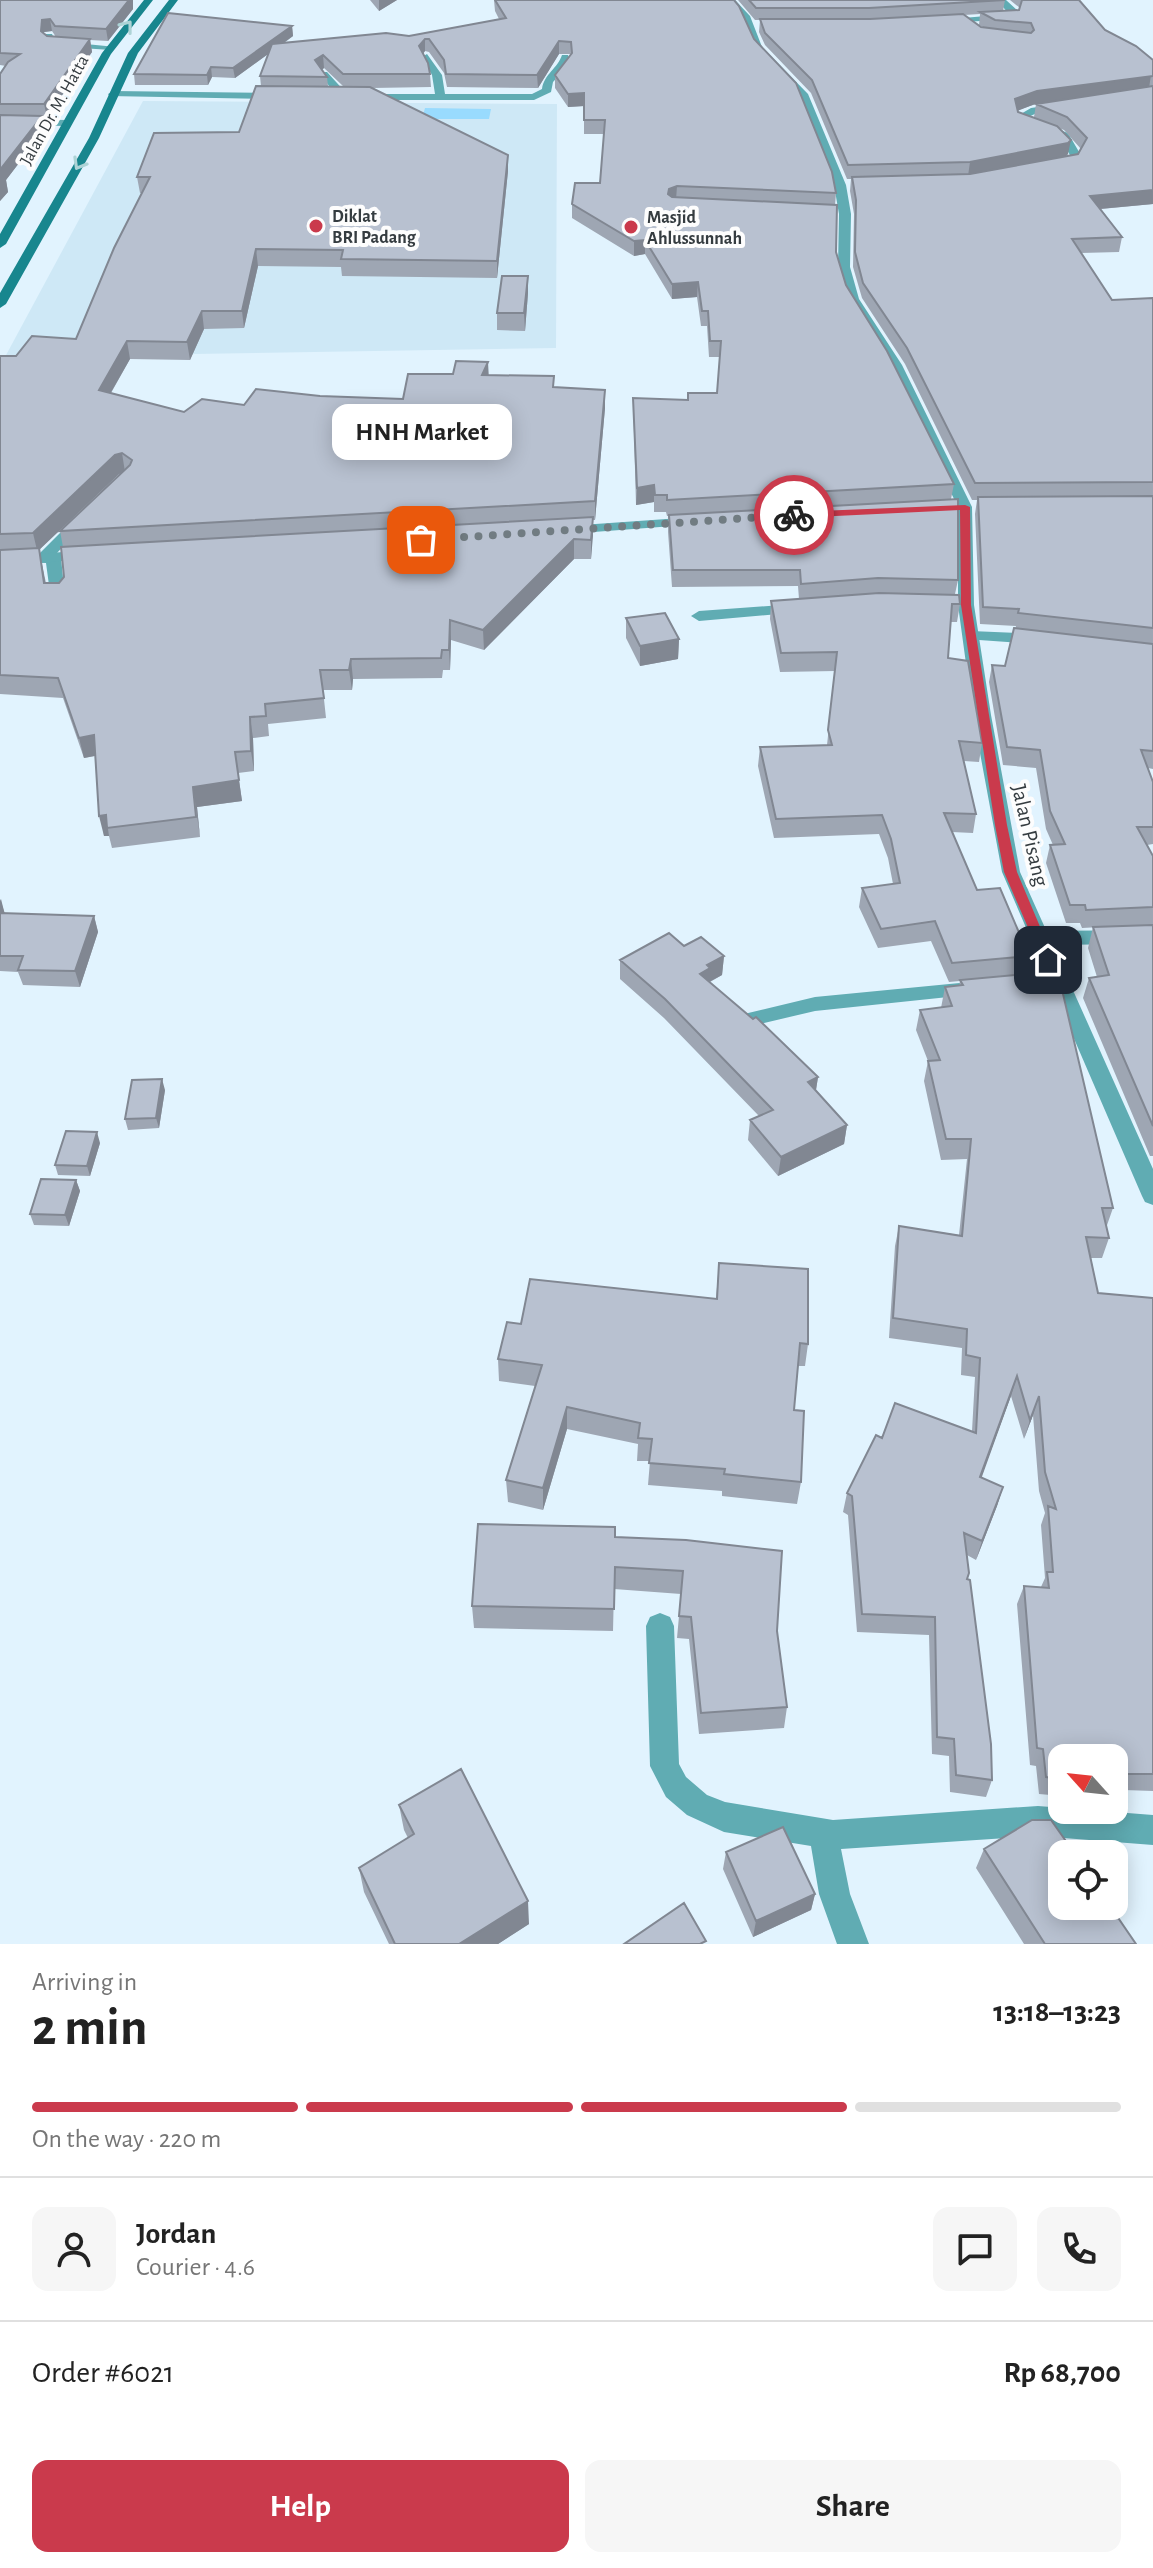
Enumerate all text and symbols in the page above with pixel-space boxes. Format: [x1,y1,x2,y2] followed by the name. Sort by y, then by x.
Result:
[117,21,132,35] one-way arrow
[17,52,93,169] street label: Jalan Dr. M. Hatta
[73,155,89,170] one-way arrow
[332,208,417,247] place label: Diklat BRI Padang
[647,209,742,248] place label: Masjid Ahlussunnah
[307,217,325,235] marker: Diklat BRI Padang
[622,218,640,236] marker: Masjid Ahlussunnah
[331,404,511,460] callout: HNH Market
[355,419,489,445] text: HNH Market
[754,475,834,555] courier
[772,493,816,537] icon: bike
[387,506,455,574] pin
[399,518,443,562] icon: bag
[1008,782,1052,889] street label: Jalan Pisang
[1014,926,1082,994] pin
[1026,938,1070,982] icon: home
[1048,1744,1128,1824] north arrow
[1048,1744,1128,1920] map controls
[1048,1840,1128,1920] button: locate
[32,1969,137,1995] text: Arriving in
[993,1997,1121,2027] text: 13:18–13:23
[32,2002,147,2054] text: 2 min
[32,2126,221,2152] text: On the way · 220 m
[32,2207,116,2291] button: person
[933,2207,1017,2291] button: chat
[1037,2207,1121,2291] button: phone
[136,2219,216,2249] text: Jordan
[136,2254,255,2280] text: Courier · 4.6
[32,2358,174,2388] text: Order #6021
[1003,2358,1121,2388] text: Rp 68,700
[32,2460,569,2552] button: Help
[585,2460,1121,2552] button: Share

